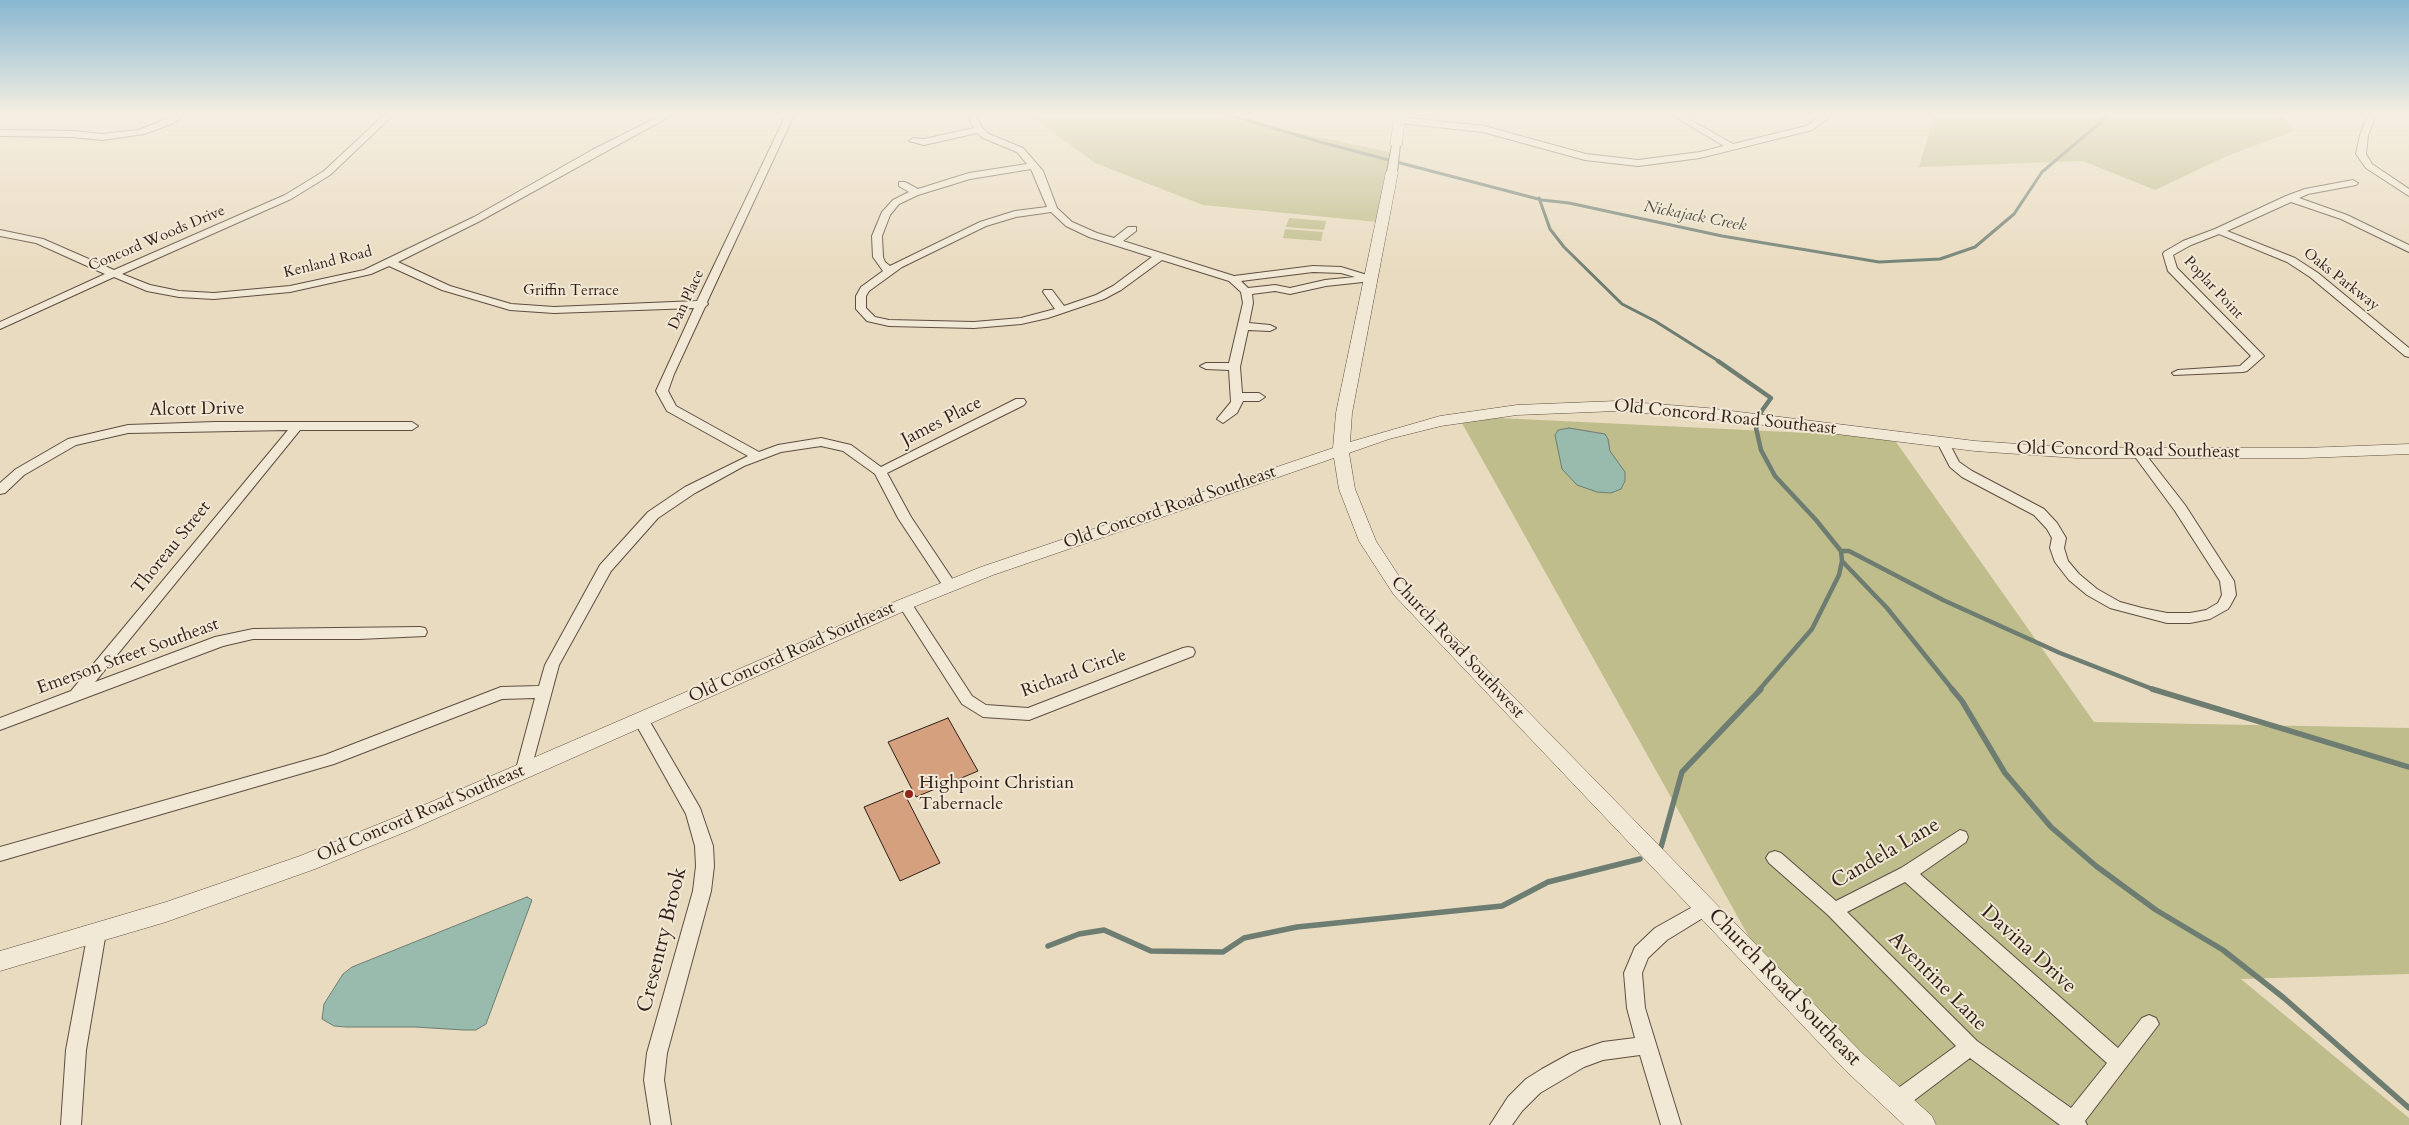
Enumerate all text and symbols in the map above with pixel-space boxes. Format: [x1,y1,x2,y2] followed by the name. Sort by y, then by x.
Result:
[1642,198,1748,236] water label: Nickajack Creek
[86,202,228,276] street label: Concord Woods Drive
[282,243,374,283] street label: Kenland Road
[2299,245,2383,315] street label: Oaks Parkway
[2179,253,2247,323] street label: Poplar Point
[665,267,709,333] street label: Dan Place
[523,283,619,301] street label: Griffin Terrace
[898,393,986,451] street label: James Place
[1613,396,1837,440] street label: Old Concord Road Southeast
[149,398,245,422] street label: Alcott Drive
[2016,438,2240,464] street label: Old Concord Road Southeast
[1061,461,1279,555] street label: Old Concord Road Southeast
[128,497,216,599] street label: Thoreau Street
[1386,573,1528,723] street label: Church Road Southwest
[686,598,898,708] street label: Old Concord Road Southeast
[34,614,222,700] street label: Emerson Street Southeast
[1018,645,1130,703] street label: Richard Circle
[314,760,528,868] street label: Old Concord Road Southeast
[919,773,1074,816] place label: Highpoint Christian Tabernacle
[903,788,915,800] marker: Highpoint Christian Tabernacle
[1827,813,1945,895] street label: Candela Lane
[633,865,693,1015] street label: Cresentry Brook
[1975,900,2081,1000] street label: Davina Drive
[1702,904,1866,1072] street label: Church Road Southeast
[1882,927,1992,1037] street label: Aventine Lane

